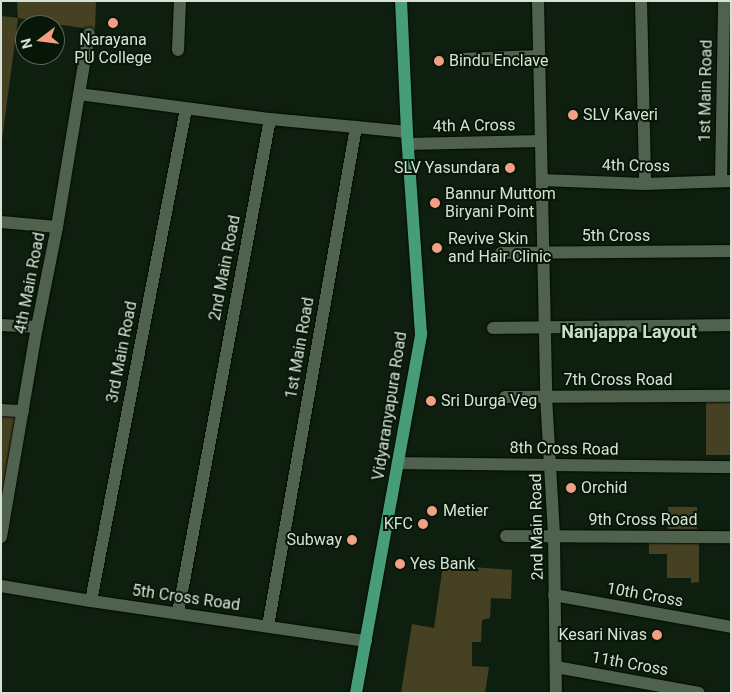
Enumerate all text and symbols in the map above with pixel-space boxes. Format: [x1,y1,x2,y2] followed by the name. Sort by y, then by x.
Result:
[15,15,65,65] north arrow
[107,17,119,29] marker: Narayana PU College
[74,30,152,68] place label: Narayana PU College
[17,37,35,50] text: N
[696,40,716,142] street label: 1st Main Road
[449,51,548,71] place label: Bindu Enclave
[433,55,445,67] marker: Bindu Enclave
[583,105,658,125] place label: SLV Kaveri
[567,109,579,121] marker: SLV Kaveri
[432,116,516,136] street label: 4th A Cross
[602,156,670,176] street label: 4th Cross
[394,158,500,178] place label: SLV Yasundara
[504,162,516,174] marker: SLV Yasundara
[445,184,556,222] place label: Bannur Muttom Biryani Point
[429,197,441,209] marker: Bannur Muttom Biryani Point
[205,214,245,322] street label: 2nd Main Road
[582,226,650,246] street label: 5th Cross
[448,229,551,267] place label: Revive Skin and Hair Clinic
[11,231,49,335] street label: 4th Main Road
[430,241,444,255] marker: Revive Skin and Hair Clinic
[282,296,318,400] street label: 1st Main Road
[103,299,141,405] street label: 3rd Main Road
[561,321,697,343] district label: Nanjappa Layout
[369,330,411,482] street label: Vidyaranyapura Road
[563,370,673,390] street label: 7th Cross Road
[441,391,537,411] place label: Sri Durga Veg
[425,395,437,407] marker: Sri Durga Veg
[509,438,619,460] street label: 8th Cross Road
[526,473,548,581] street label: 2nd Main Road
[581,478,627,498] place label: Orchid
[565,482,577,494] marker: Orchid
[443,501,488,521] place label: Metier
[425,504,439,518] marker: Metier
[588,510,698,530] street label: 9th Cross Road
[384,514,413,534] place label: KFC
[417,518,429,530] marker: KFC
[287,530,342,550] place label: Subway
[346,534,358,546] marker: Subway
[410,554,475,574] place label: Yes Bank
[394,558,406,570] marker: Yes Bank
[605,579,685,611] street label: 10th Cross
[131,581,241,615] street label: 5th Cross Road
[559,625,647,645] place label: Kesari Nivas
[651,629,663,641] marker: Kesari Nivas
[590,648,670,680] street label: 11th Cross

